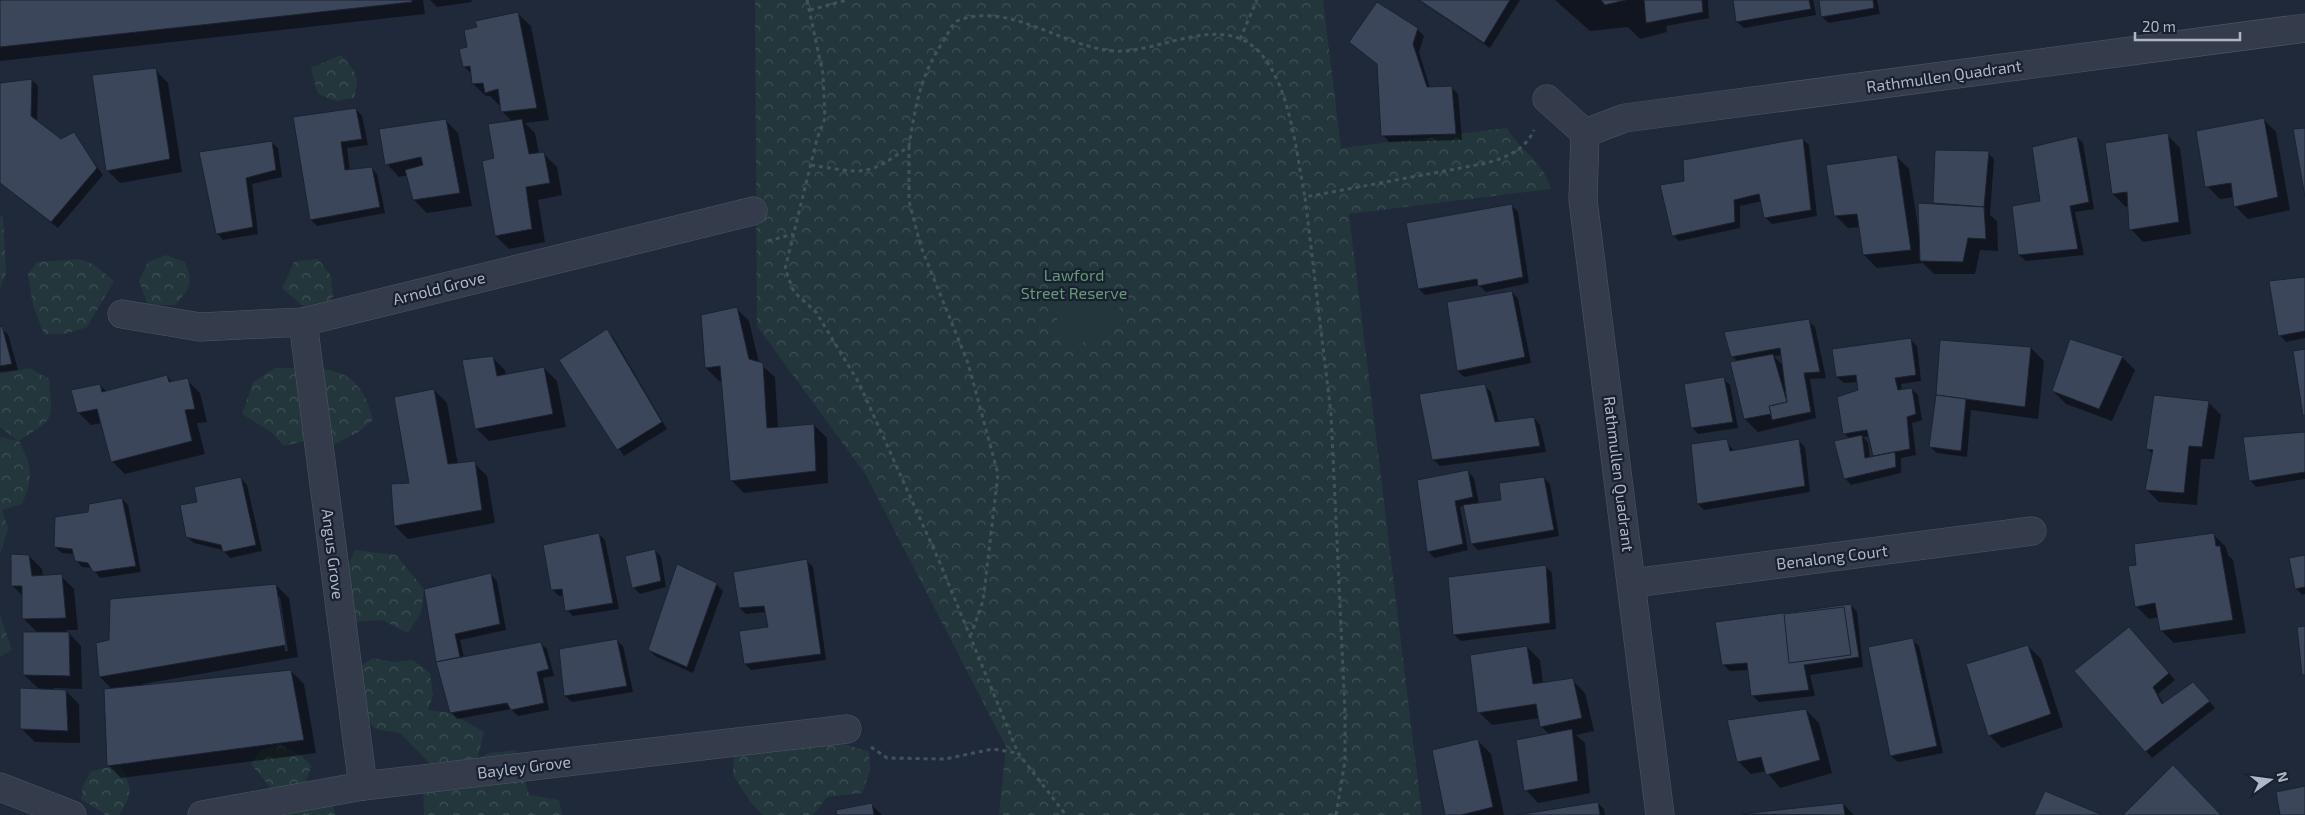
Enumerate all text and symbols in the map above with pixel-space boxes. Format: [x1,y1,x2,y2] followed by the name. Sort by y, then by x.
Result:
[2135,10,2240,42] scale bar
[2142,17,2176,35] text: 20 m
[1865,55,2023,97] street label: Rathmullen Quadrant
[1021,265,1127,302] park label: Lawford Street Reserve
[391,267,487,308] street label: Arnold Grove
[1600,395,1638,553] street label: Rathmullen Quadrant
[319,508,348,600] street label: Angus Grove
[1775,540,1889,573] street label: Benalong Court
[476,751,572,782] street label: Bayley Grove
[2245,755,2295,805] north arrow
[2274,770,2293,784] text: N

